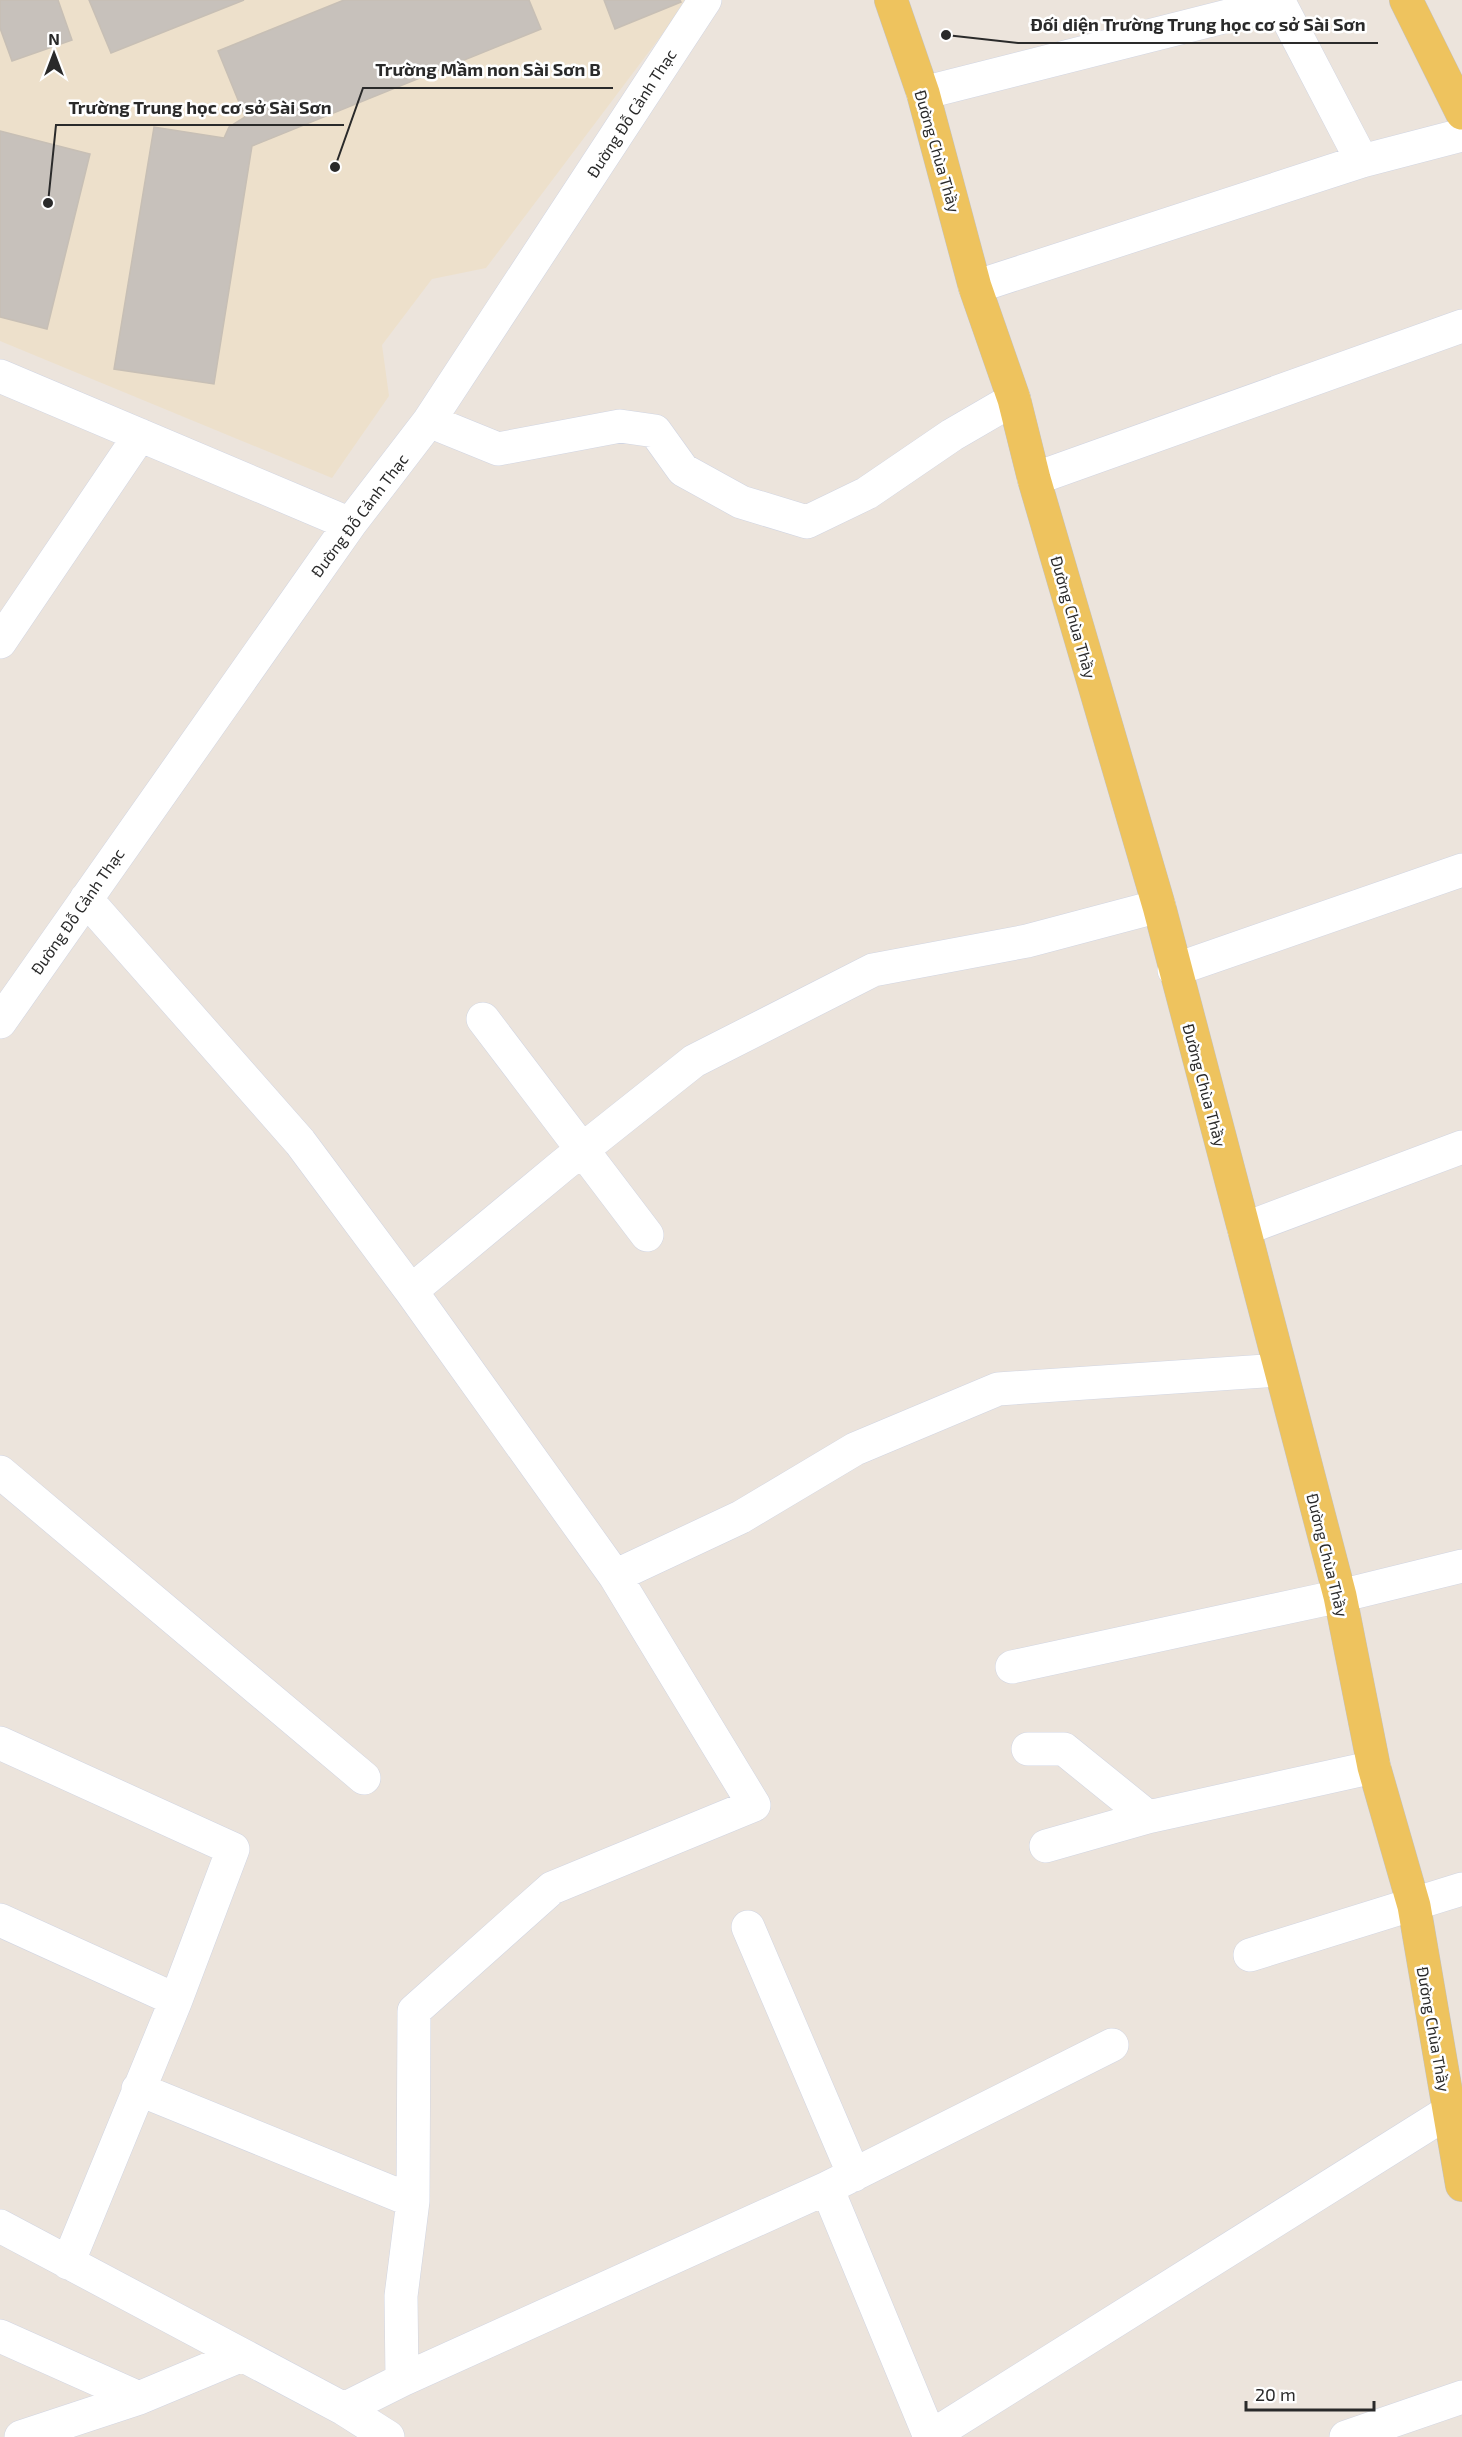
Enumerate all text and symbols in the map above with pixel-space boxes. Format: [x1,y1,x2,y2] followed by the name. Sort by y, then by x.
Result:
[1018,7,1378,43] callout: Đối diện Trường Trung học cơ sở Sài Sơn
[1030,13,1366,35] text: Đối diện Trường Trung học cơ sở Sài Sơn
[24,24,84,84] north arrow
[48,29,60,48] text: N
[582,45,680,181] street label: Đường Đỗ Cảnh Thạc
[363,52,613,88] callout: Trường Mầm non Sài Sơn B
[375,58,601,80] text: Trường Mầm non Sài Sơn B
[911,87,965,215] street label: Đường Chùa Thầy
[56,89,344,125] callout: Trường Trung học cơ sở Sài Sơn
[68,96,332,118] text: Trường Trung học cơ sở Sài Sơn
[306,449,412,580] street label: Đường Đỗ Cảnh Thạc
[1047,553,1101,681] street label: Đường Chùa Thầy
[26,844,128,978] street label: Đường Đỗ Cảnh Thạc
[1179,1021,1231,1149] street label: Đường Chùa Thầy
[1303,1491,1353,1619] street label: Đường Chùa Thầy
[1414,1965,1454,2094] street label: Đường Chùa Thầy
[1246,2374,1374,2412] scale bar
[1255,2383,1296,2405] text: 20 m

